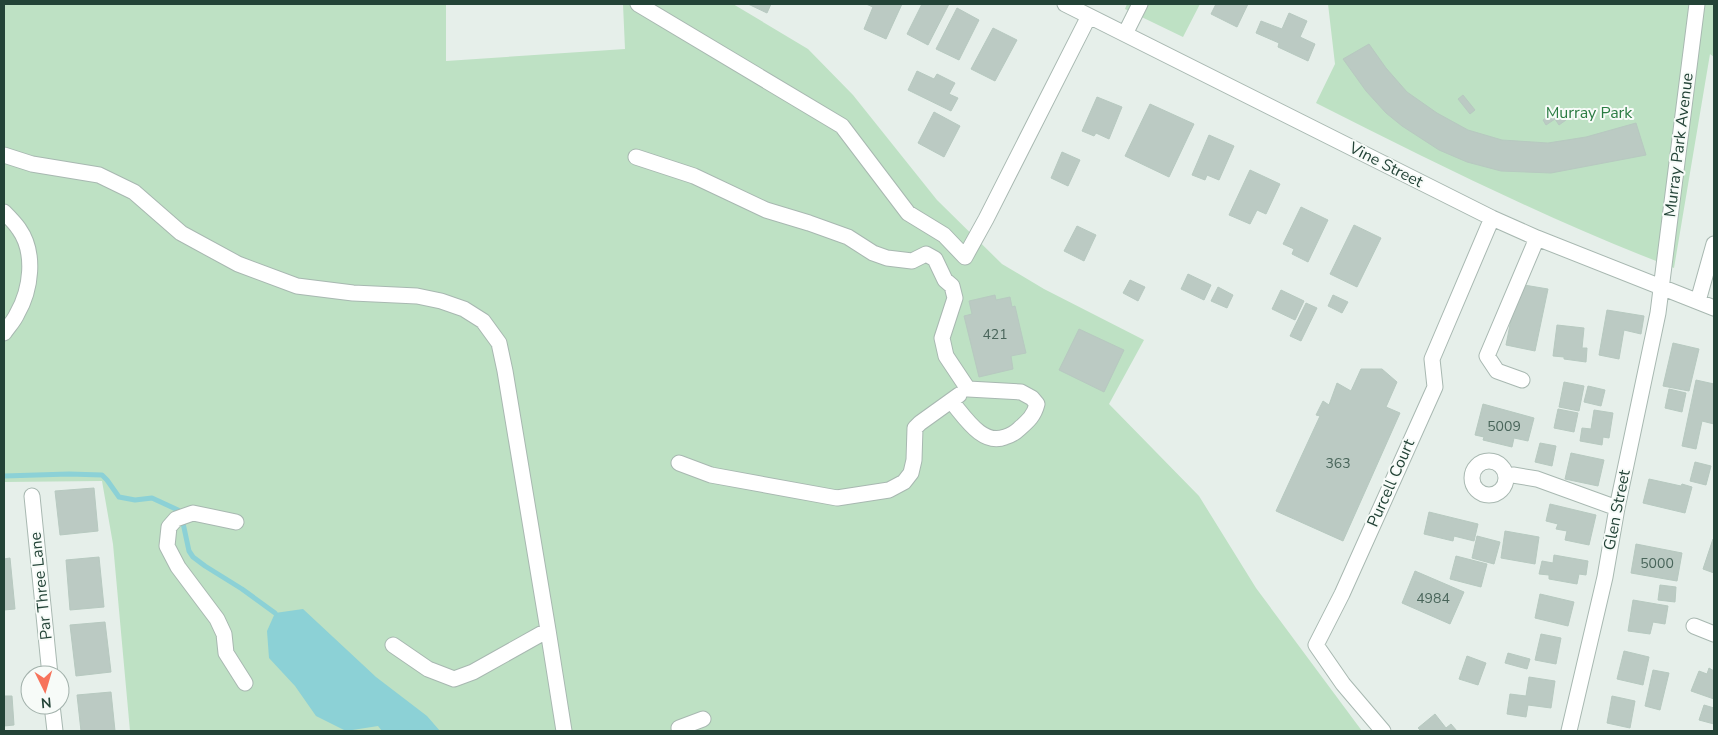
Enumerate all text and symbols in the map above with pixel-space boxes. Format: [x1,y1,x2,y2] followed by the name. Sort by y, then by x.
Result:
[1659,72,1699,218] street label: Murray Park Avenue
[1546,102,1633,124] park label: Murray Park
[1344,137,1427,193] street label: Vine Street
[982,325,1008,344] house number: 421
[1487,417,1521,436] house number: 5009
[1362,435,1420,530] street label: Purcell Court
[1325,454,1351,473] house number: 363
[1598,467,1636,552] street label: Glen Street
[24,531,58,641] street label: Par Three Lane
[1640,554,1674,573] house number: 5000
[1416,589,1450,608] house number: 4984
[20,665,70,715] north arrow
[40,693,52,712] text: N

